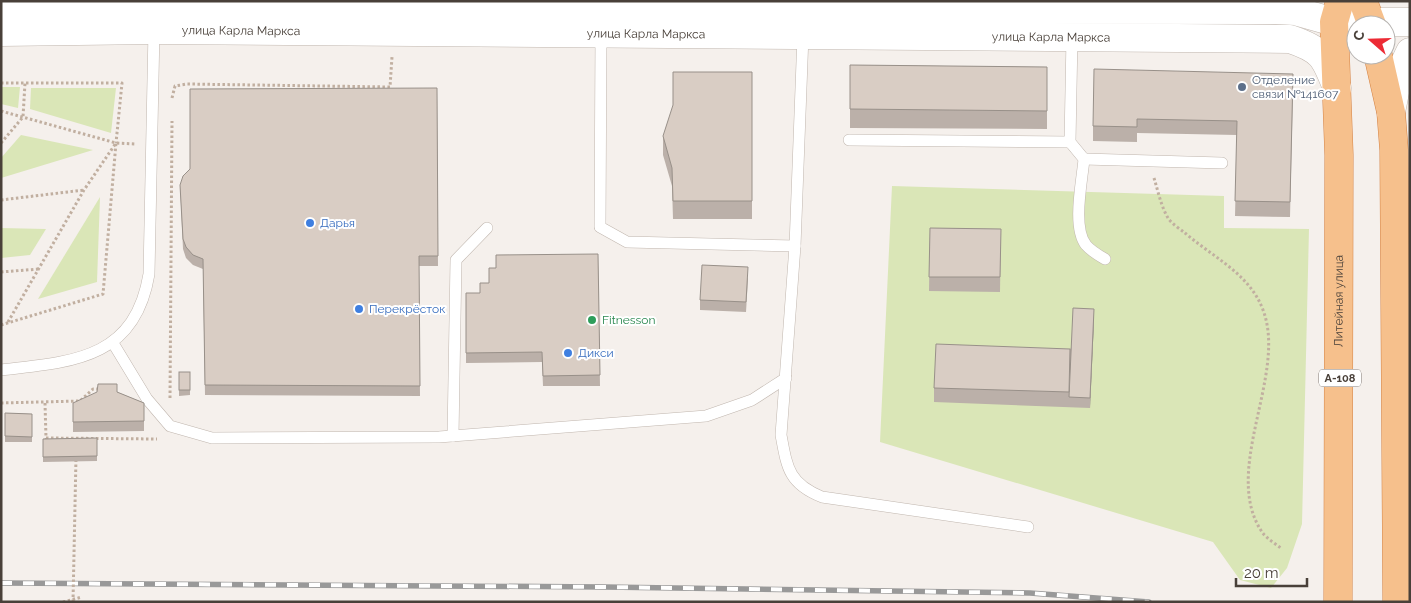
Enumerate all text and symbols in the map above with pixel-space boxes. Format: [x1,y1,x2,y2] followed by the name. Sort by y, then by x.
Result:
[1346,15,1396,65] north arrow
[182,23,300,38] street label: улица Карла Маркса
[587,26,705,41] street label: улица Карла Маркса
[1350,28,1368,43] text: С
[992,30,1110,45] street label: улица Карла Маркса
[1252,73,1339,101] place label: Отделение связи №141607
[1236,81,1248,93] marker: Отделение связи №141607
[320,216,355,230] place label: Дарья
[304,217,316,229] marker: Дарья
[1332,255,1346,347] street label: Литейная улица
[369,302,445,316] place label: Перекрёсток
[353,303,365,315] marker: Перекрёсток
[602,313,655,327] place label: Fitnesson
[586,314,598,326] marker: Fitnesson
[578,346,614,360] place label: Дикси
[562,347,574,359] marker: Дикси
[1319,369,1361,386] road number: А-108
[1236,556,1307,588] scale bar
[1244,564,1279,582] text: 20 m

